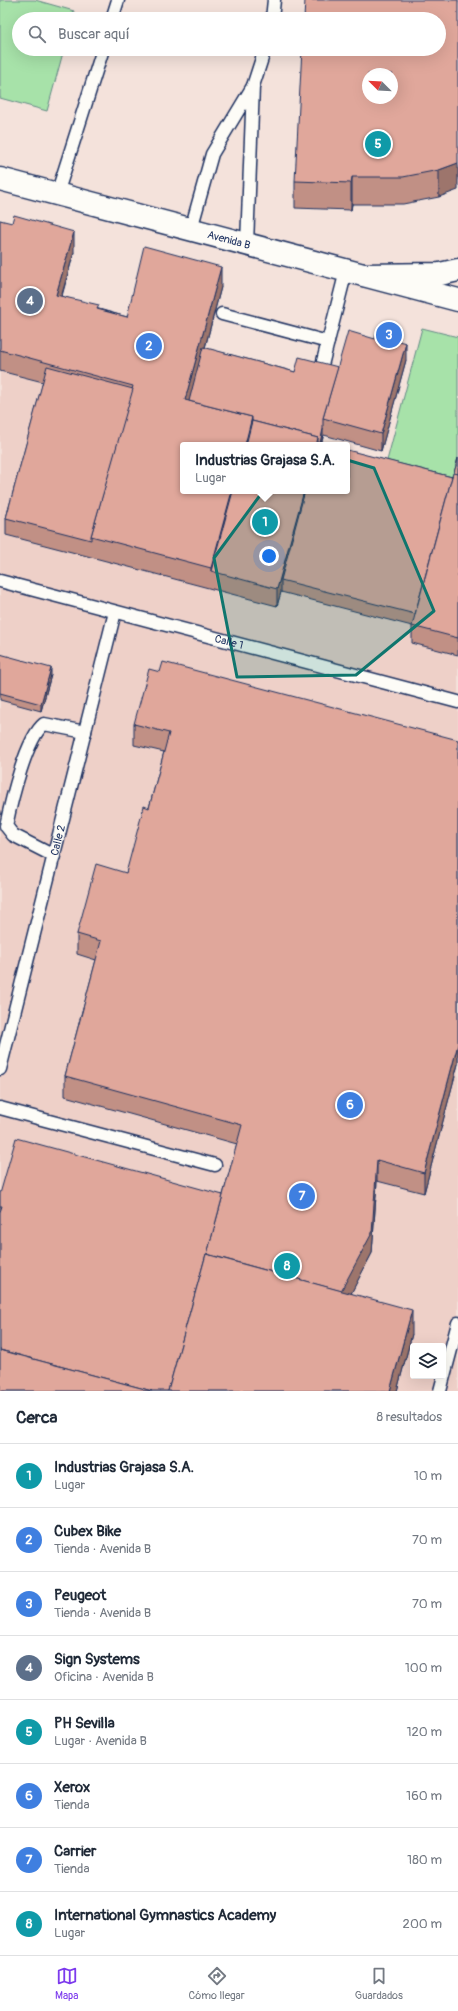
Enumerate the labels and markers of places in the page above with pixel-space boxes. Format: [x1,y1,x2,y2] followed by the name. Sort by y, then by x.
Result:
[365,129,391,159] pin: 5
[17,286,43,316] pin: 4
[376,320,402,350] pin: 3
[136,331,162,361] pin: 2
[252,507,278,537] pin: 1
[337,1090,363,1120] pin: 6
[289,1181,315,1211] pin: 7
[274,1251,300,1281] pin: 8

